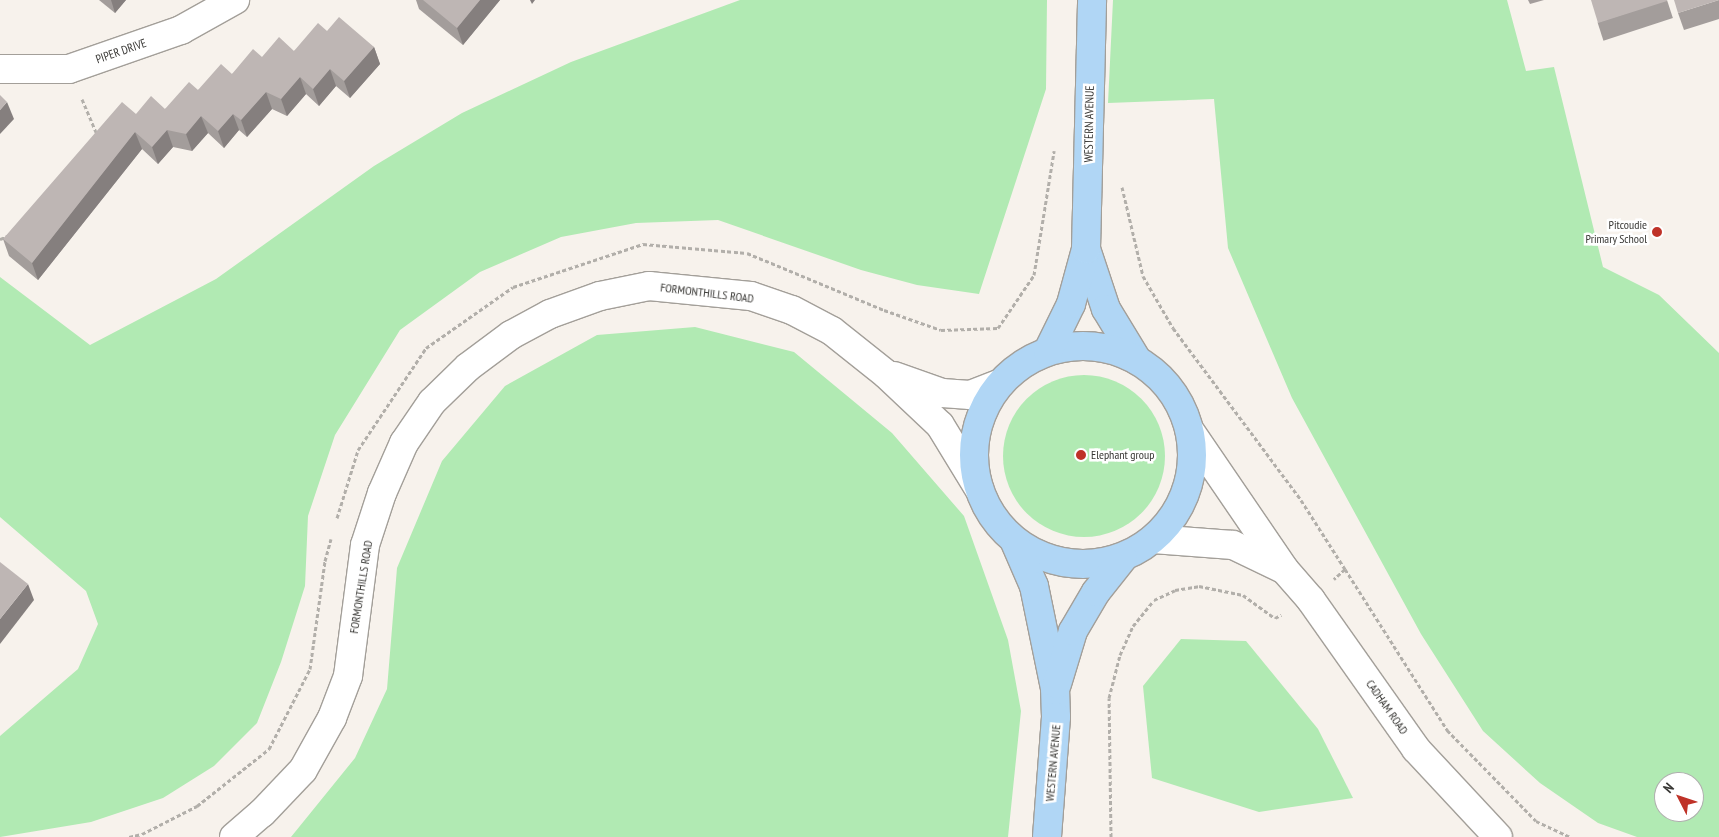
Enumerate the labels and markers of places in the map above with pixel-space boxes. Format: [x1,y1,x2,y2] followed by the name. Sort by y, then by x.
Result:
[1585,218,1647,246] place label: Pitcoudie Primary School
[1651,226,1663,238] marker: Pitcoudie Primary School
[1091,448,1154,462] place label: Elephant group
[1075,449,1087,461] marker: Elephant group

